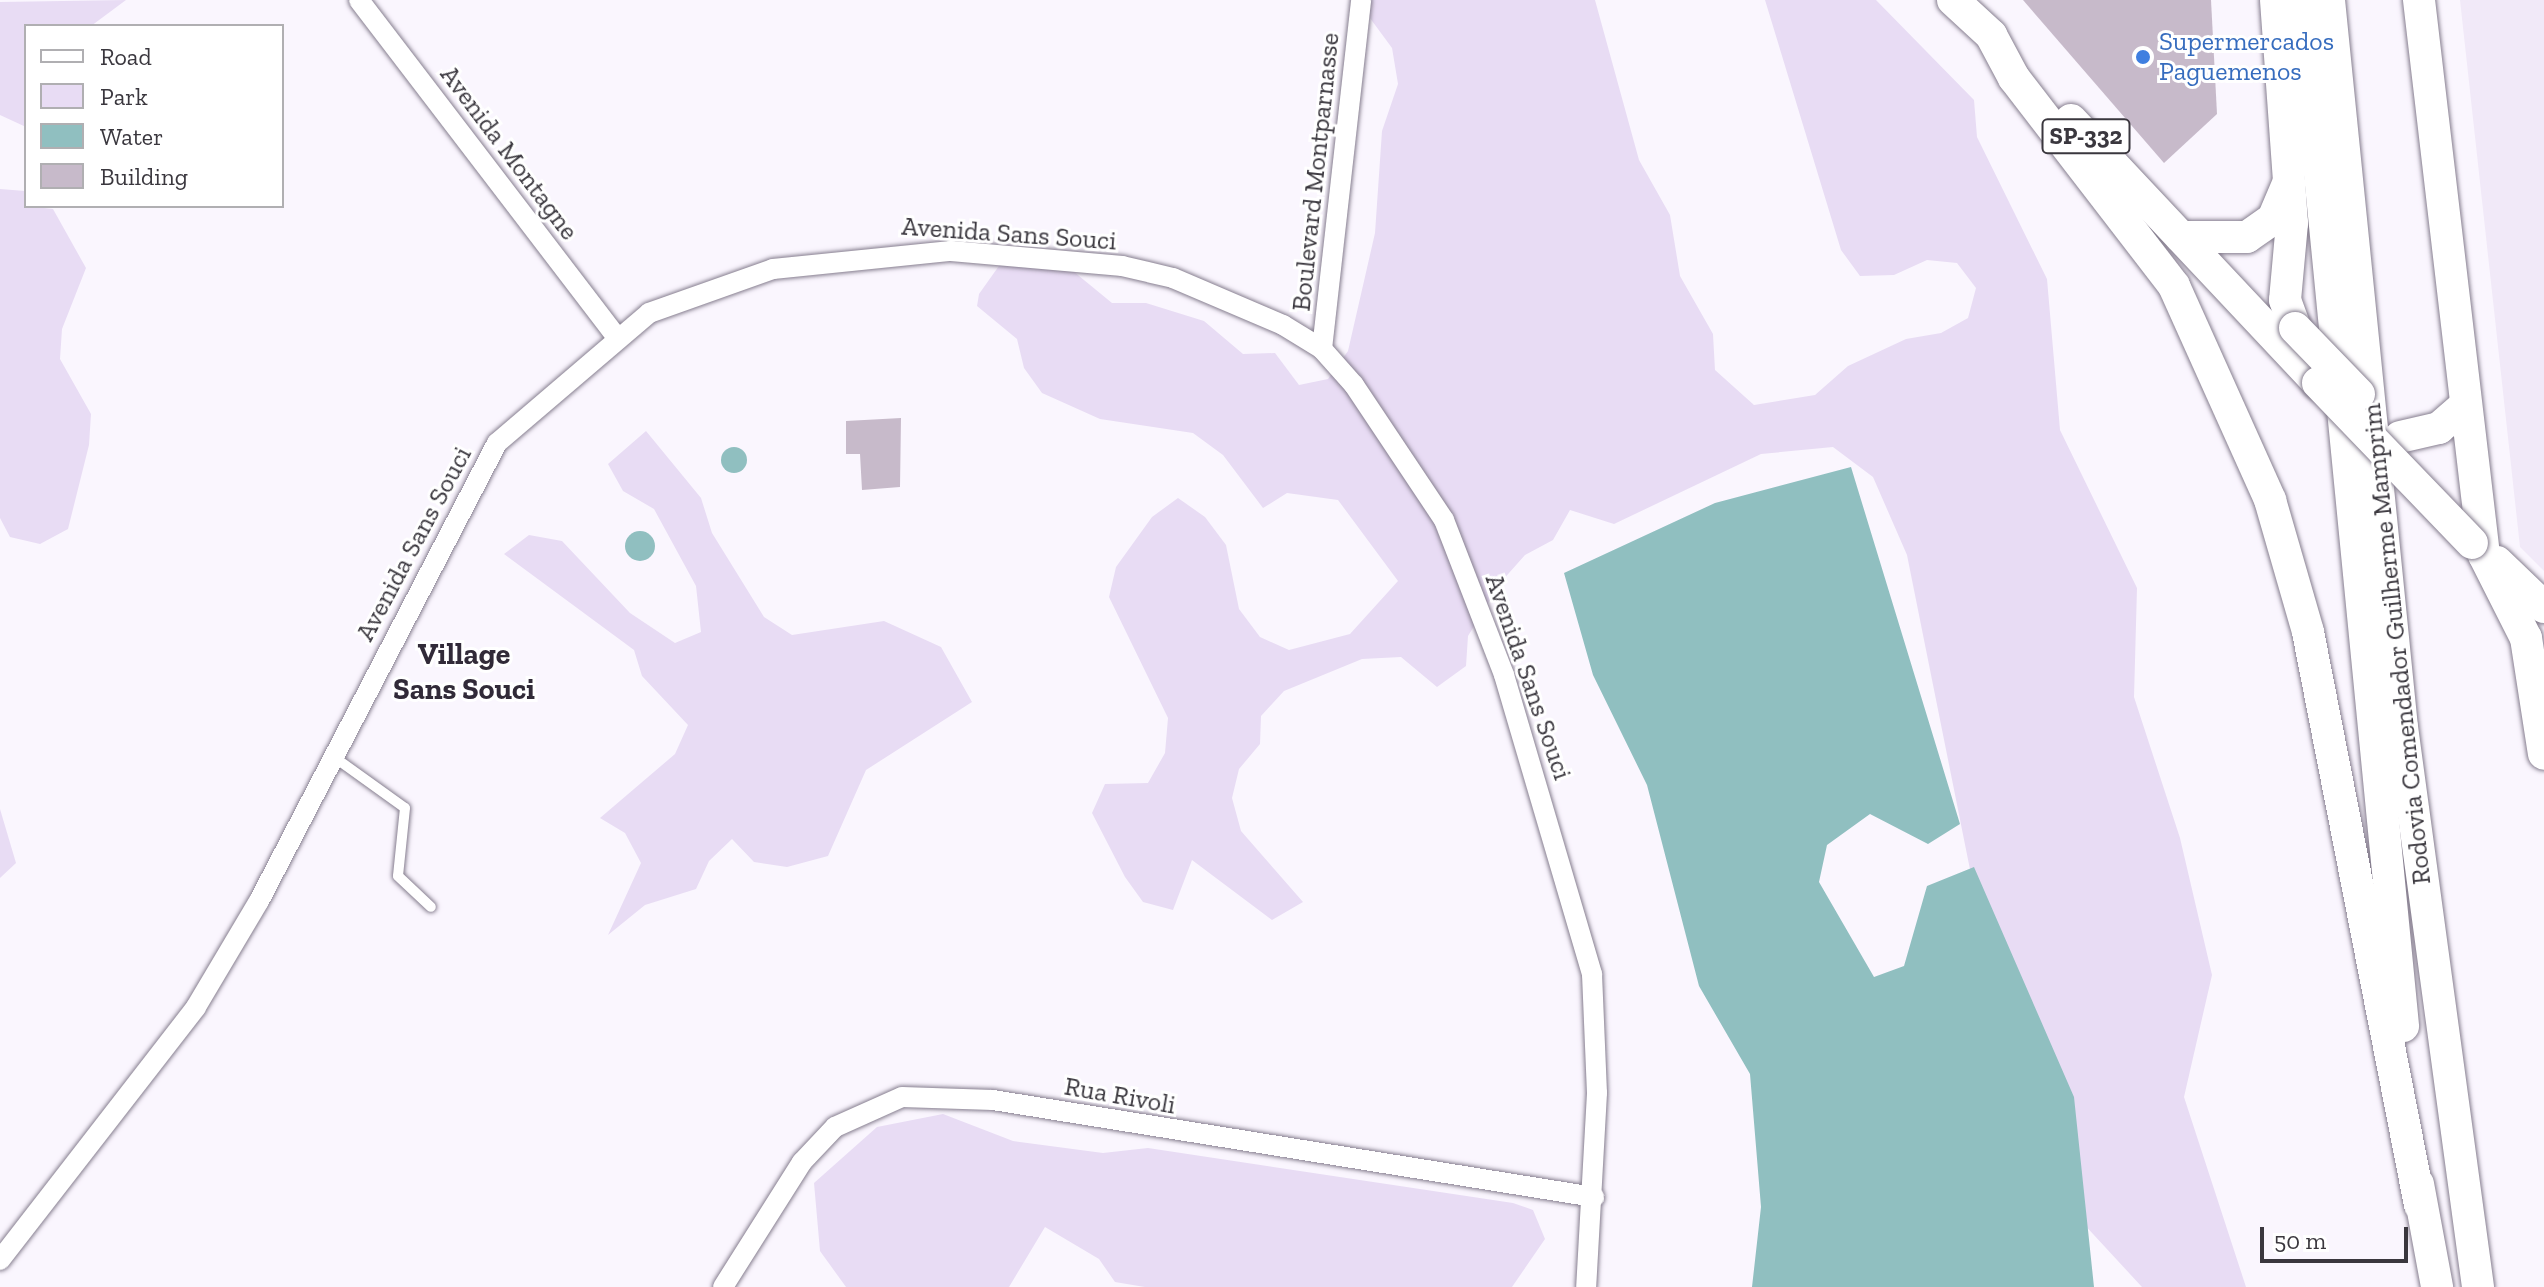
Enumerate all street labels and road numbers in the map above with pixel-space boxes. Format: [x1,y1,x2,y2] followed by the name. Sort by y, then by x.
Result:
[1286,31,1346,313] street label: Boulevard Montparnasse
[433,60,585,246] street label: Avenida Montagne
[2040,116,2132,156] road number: SP-332
[901,211,1117,257] street label: Avenida Sans Souci
[2356,402,2438,886] street label: Rodovia Comendador Guilherme Mamprim
[350,442,478,646] street label: Avenida Sans Souci
[1478,570,1578,784] street label: Avenida Sans Souci
[1062,1071,1178,1121] street label: Rua Rivoli

